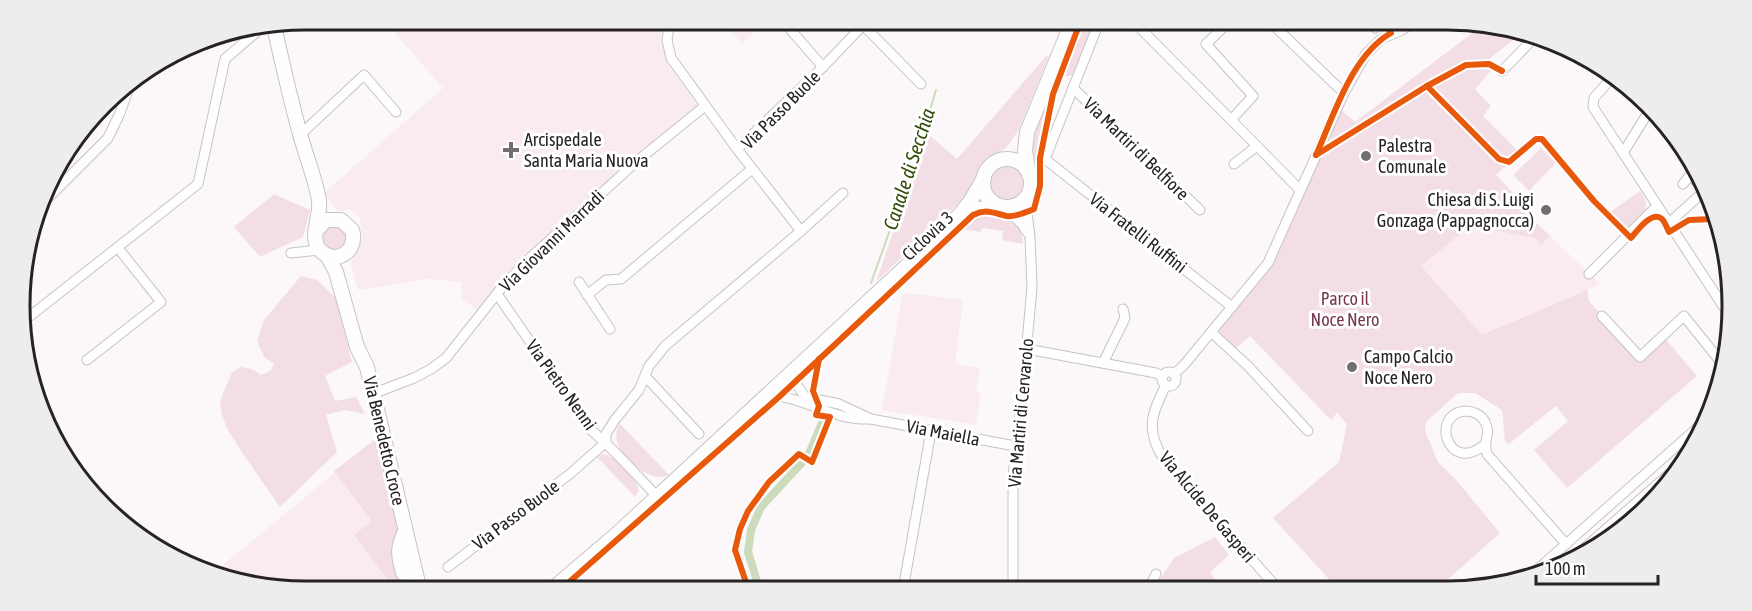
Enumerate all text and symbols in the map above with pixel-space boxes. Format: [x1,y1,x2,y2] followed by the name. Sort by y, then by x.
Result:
[737,66,824,153] street label: Via Passo Buole
[1079,93,1193,204] street label: Via Martiri di Belfiore
[878,105,939,233] water label: Canale di Secchia
[524,129,649,171] place label: Arcispedale Santa Maria Nuova
[1378,135,1446,177] place label: Palestra Comunale
[502,141,520,159] marker: Arcispedale Santa Maria Nuova
[1359,149,1373,163] marker: Palestra Comunale
[495,185,608,296] street label: Via Giovanni Marradi
[1085,188,1191,277] street label: Via Fratelli Ruffini
[1377,189,1534,231] place label: Chiesa di S. Luigi Gonzaga (Pappagnocca)
[1539,203,1553,217] marker: Chiesa di S. Luigi Gonzaga (Pappagnocca)
[898,207,958,265] street label: Ciclovia 3
[1311,288,1379,330] park label: Parco il Noce Nero
[522,335,601,434] street label: Via Pietro Nenni
[1004,337,1037,488] street label: Via Martiri di Cervarolo
[1364,346,1453,388] place label: Campo Calcio Noce Nero
[1345,360,1359,374] marker: Campo Calcio Noce Nero
[359,374,410,507] street label: Via Benedetto Croce
[905,415,982,450] street label: Via Maiella
[1155,447,1260,566] street label: Via Alcide De Gasperi
[468,475,563,554] street label: Via Passo Buole
[1536,548,1658,586] scale bar
[1545,558,1586,579] text: 100 m

